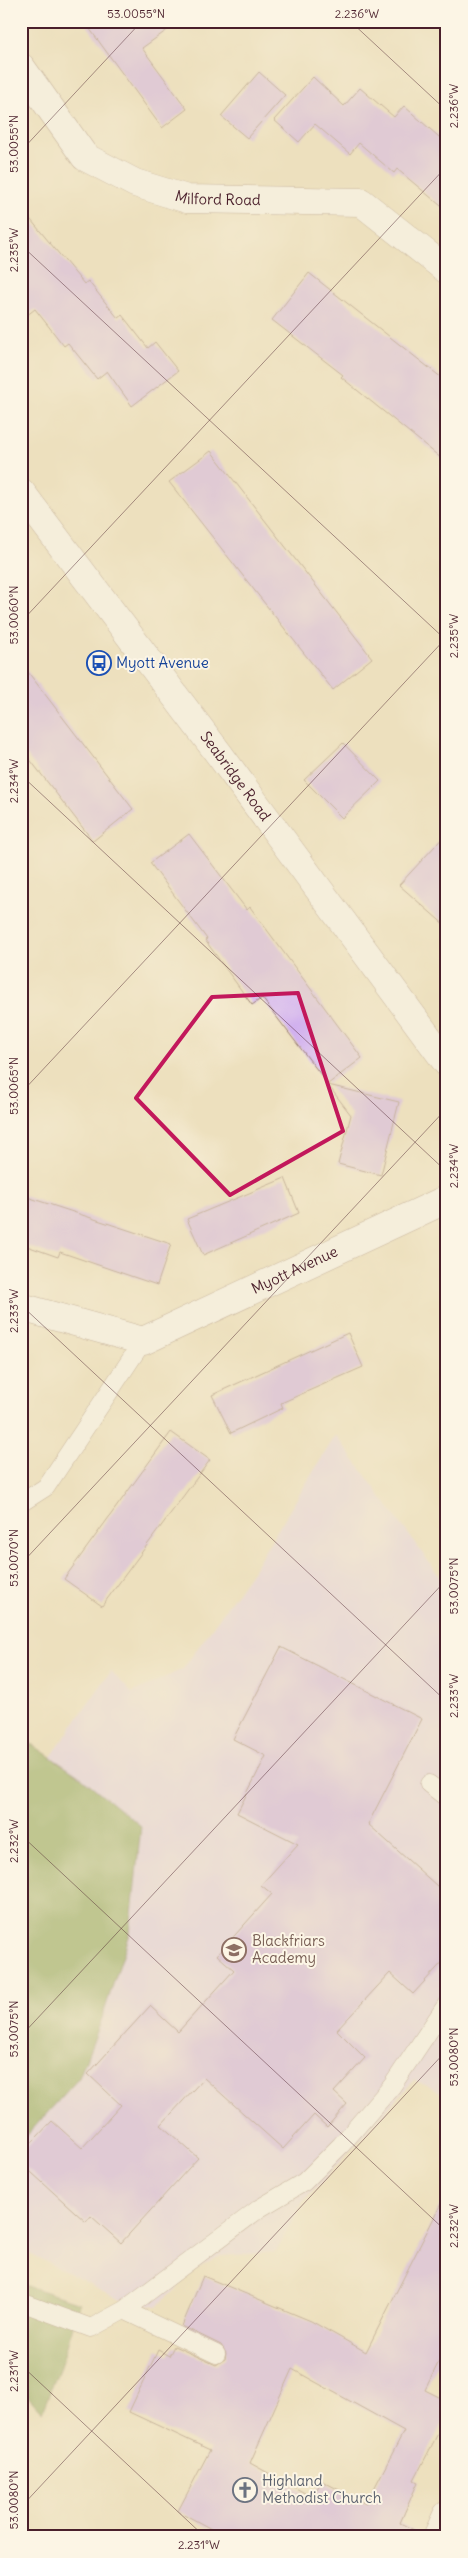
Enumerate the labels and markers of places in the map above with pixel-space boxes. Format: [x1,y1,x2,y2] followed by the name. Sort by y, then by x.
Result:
[86,650,112,676] bus stop icon: Myott Avenue
[116,653,209,672] place label: Myott Avenue
[252,1931,325,1967] place label: Blackfriars Academy
[221,1937,247,1963] school or university icon: Blackfriars Academy
[262,2471,382,2507] place label: Highland Methodist Church
[232,2477,258,2503] church icon: Highland Methodist Church

